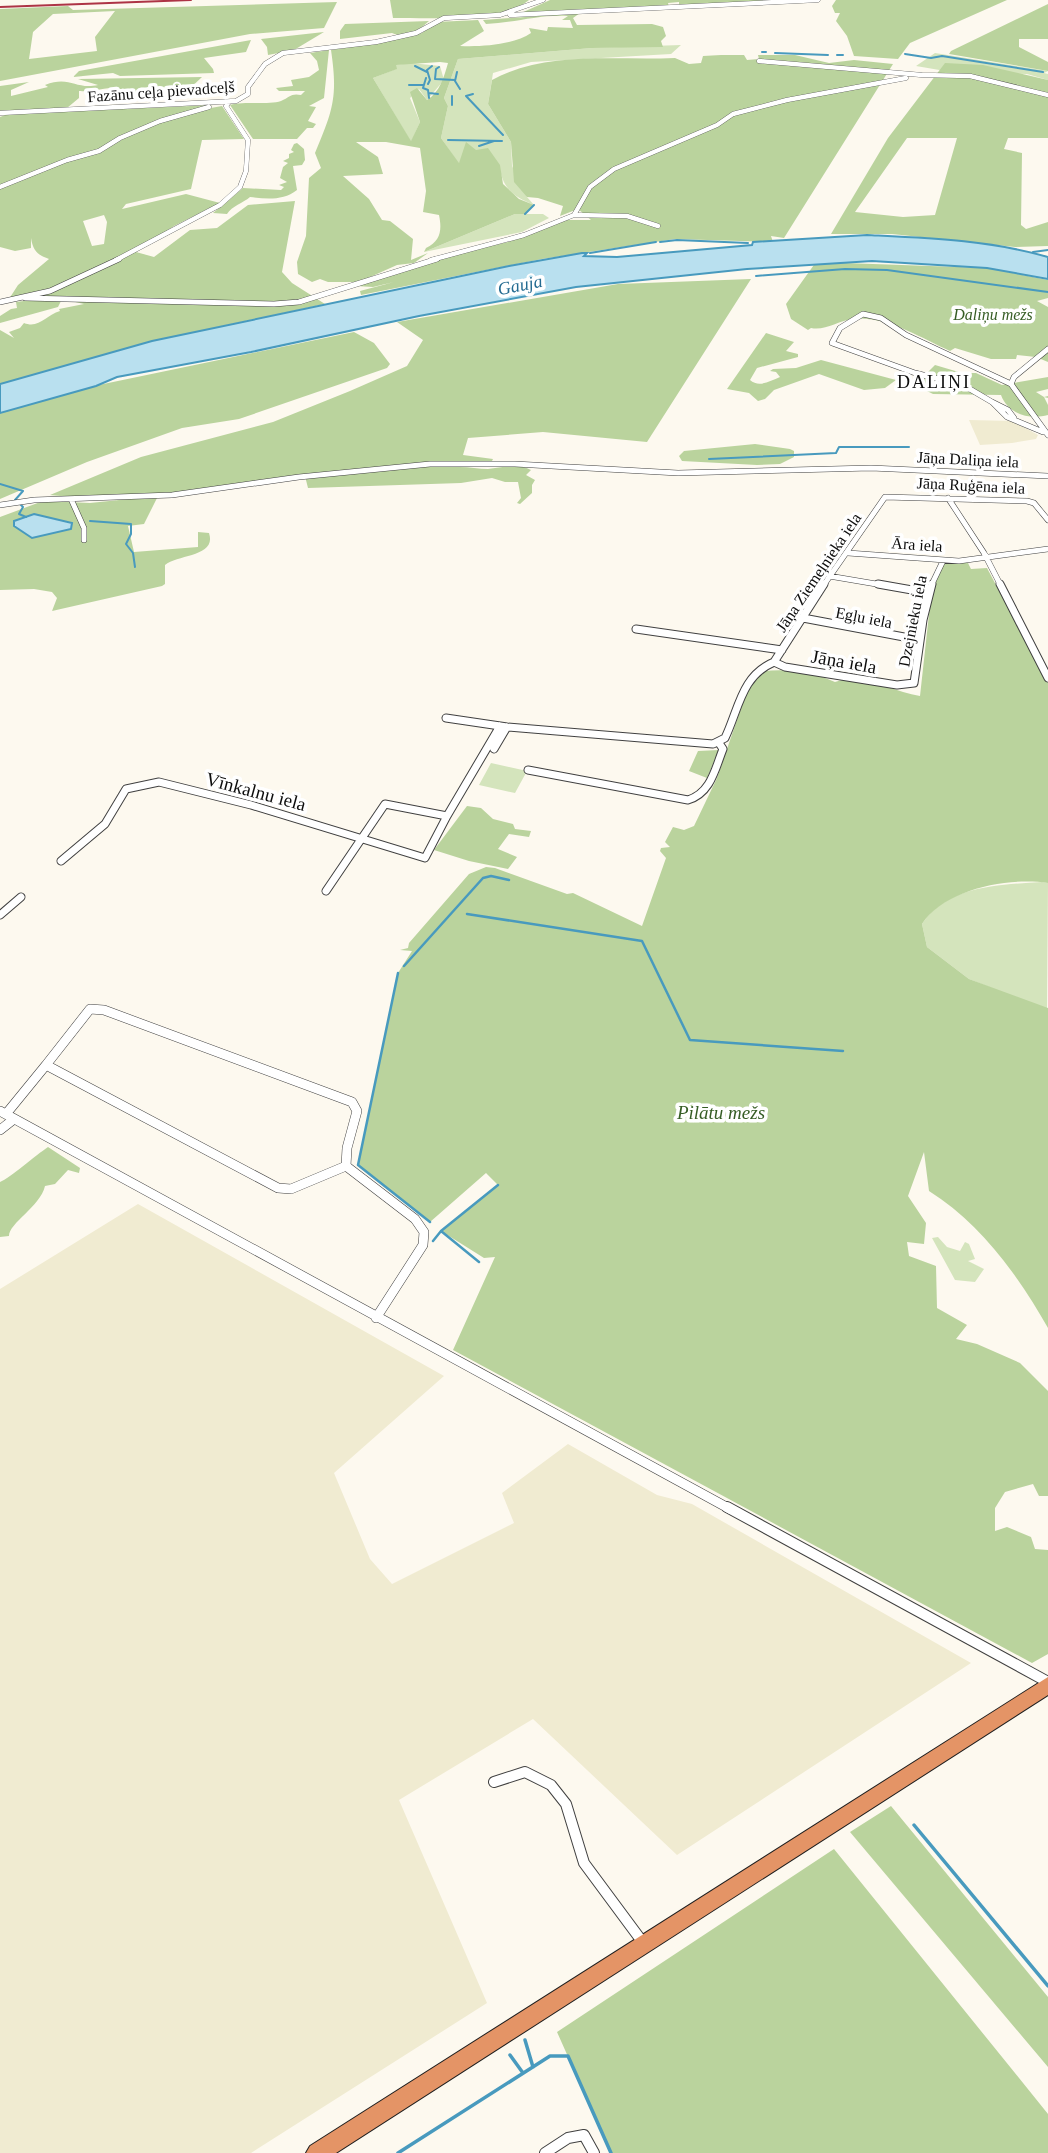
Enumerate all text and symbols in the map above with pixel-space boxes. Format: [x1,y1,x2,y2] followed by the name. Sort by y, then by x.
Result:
[87,78,235,106] street label: Fazānu ceļa pievadceļš
[496,271,544,299] water label: Gauja
[952,306,1033,324] park label: Daliņu mežs
[897,372,971,392] district label: DALIŅI
[916,448,1019,472] street label: Jāņa Daliņa iela
[916,474,1026,498] street label: Jāņa Ruģēna iela
[772,510,865,635] street label: Jāņa Ziemeļnieka iela
[891,534,943,555] street label: Āra iela
[895,574,931,668] street label: Dzejnieku iela
[834,604,894,632] street label: Egļu iela
[810,645,879,678] street label: Jāņa iela
[203,768,309,815] street label: Vīnkalnu iela
[676,1102,765,1123] park label: Pilātu mežs

